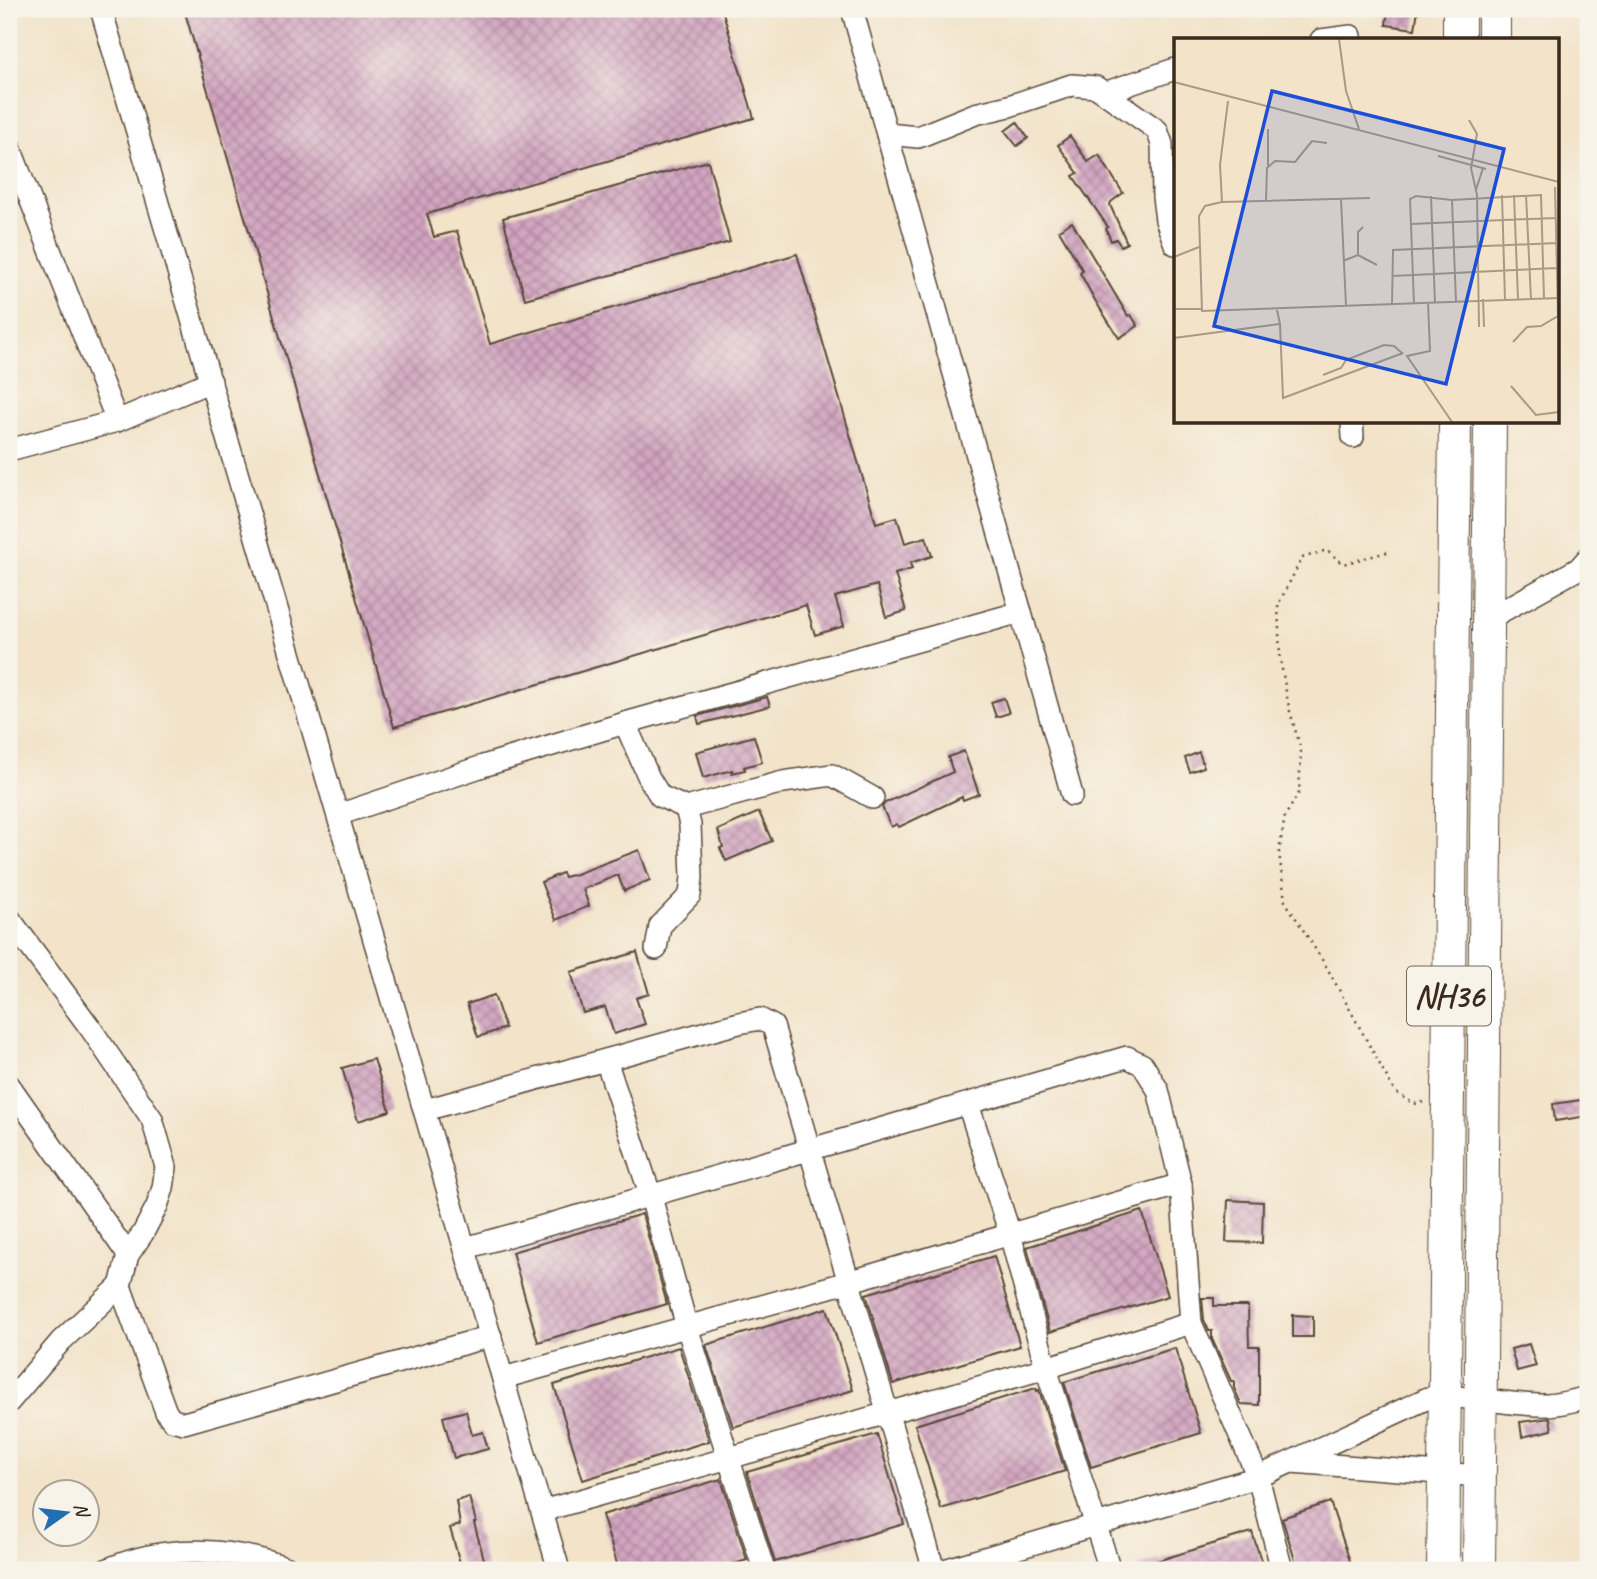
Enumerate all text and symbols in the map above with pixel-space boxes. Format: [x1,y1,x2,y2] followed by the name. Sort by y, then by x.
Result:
[1174,38,1558,424] inset map
[1407,966,1491,1026] road number: NH36
[32,1478,102,1548] north arrow
[68,1501,95,1521] text: N

